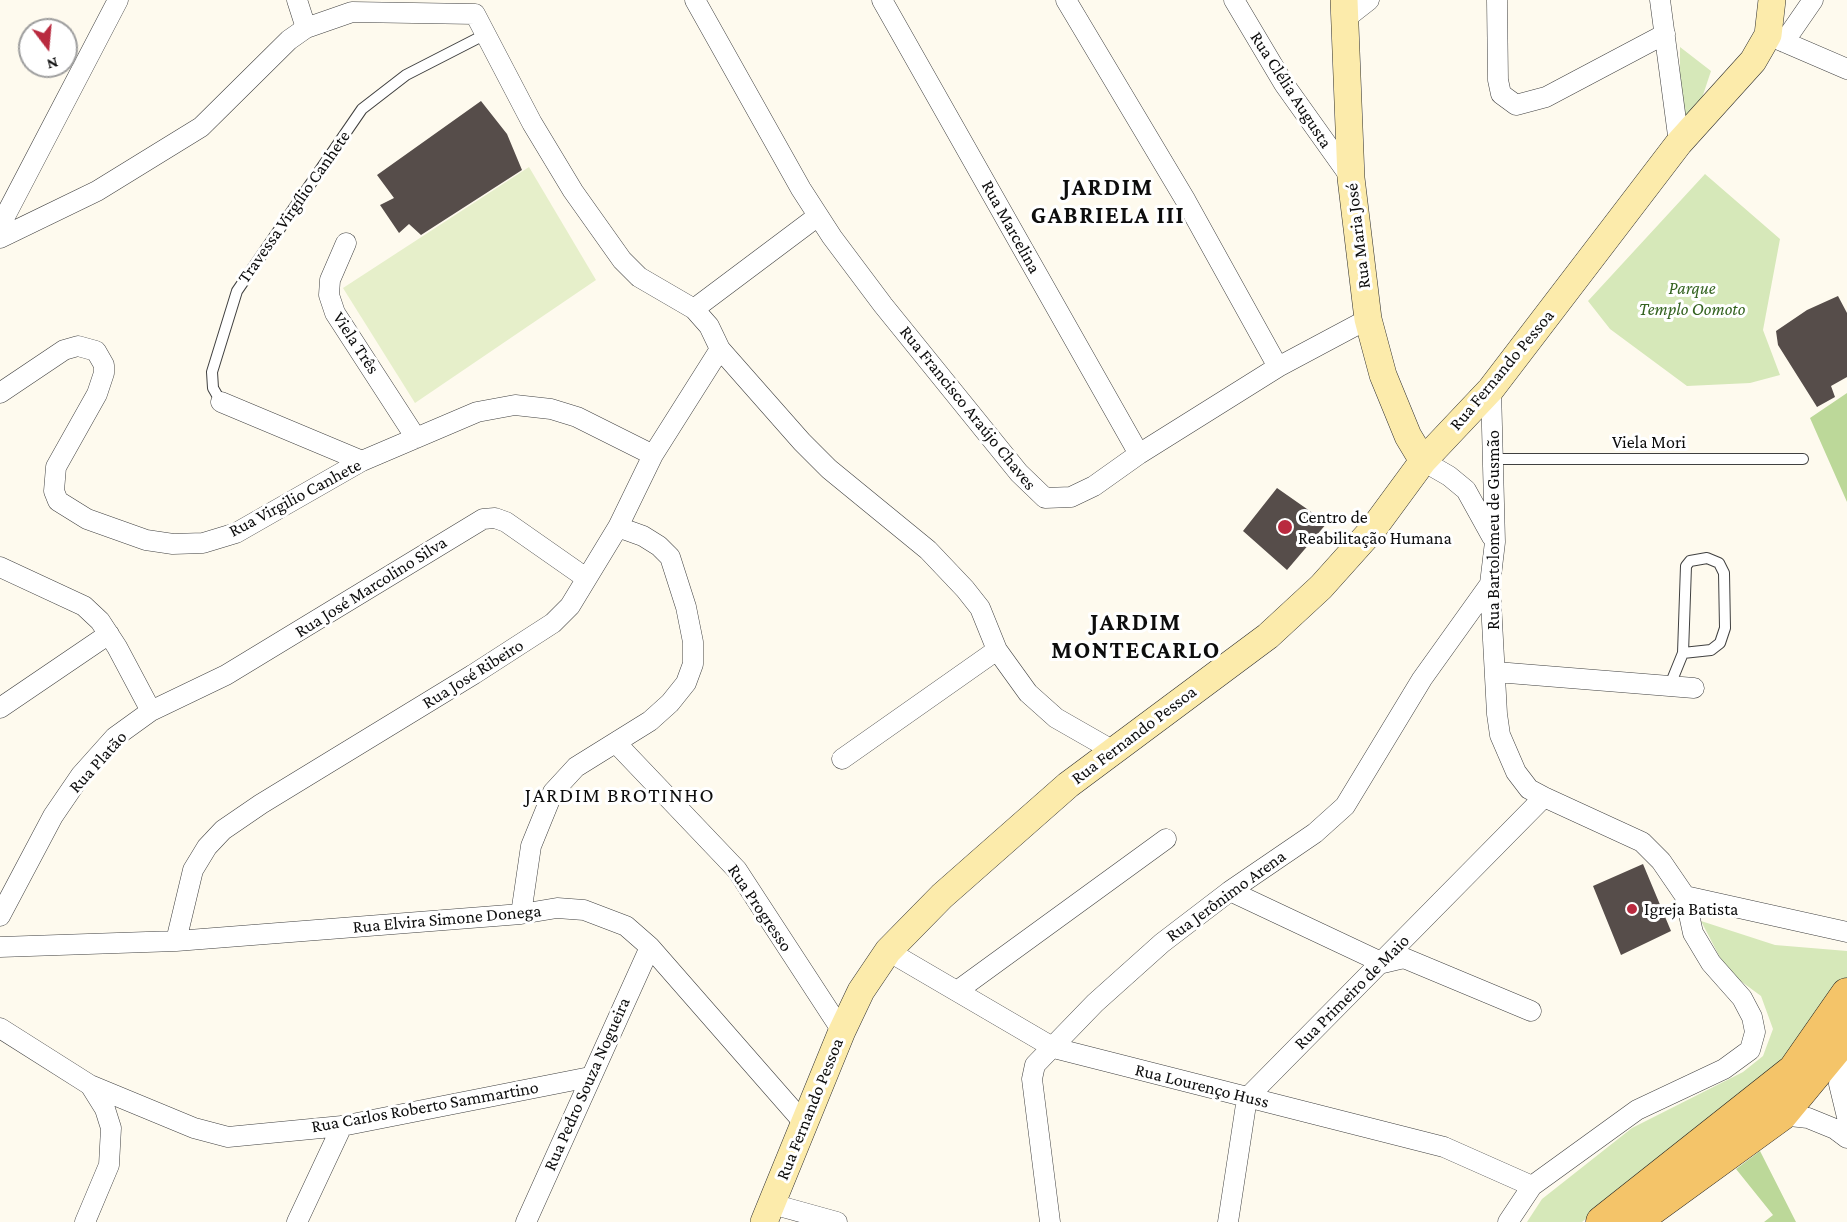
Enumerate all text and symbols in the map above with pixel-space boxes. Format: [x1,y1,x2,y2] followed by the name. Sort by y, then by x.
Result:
[18,18,78,78] north arrow
[1245,28,1337,152] street label: Rua Clélia Augusta
[45,54,60,74] text: N
[233,126,355,288] street label: Travessa Virgílio Canhete
[1031,174,1185,230] district label: JARDIM GABRIELA III
[977,177,1045,277] street label: Rua Marcelina
[1341,182,1375,290] street label: Rua Maria José
[1639,277,1745,320] park label: Parque Templo Oomoto
[1445,305,1559,435] street label: Rua Fernando Pessoa
[328,308,384,378] street label: Viela Três
[895,321,1041,495] street label: Rua Francisco Araújo Chaves
[1482,430,1504,630] street label: Rua Bartolomeu de Gusmão
[1612,431,1686,453] street label: Viela Mori
[225,454,365,542] street label: Rua Virgilio Canhete
[1298,506,1452,548] place label: Centro de Reabilitação Humana
[1276,518,1294,536] marker: Centro de Reabilitação Humana
[291,531,451,643] street label: Rua José Marcolino Silva
[1051,609,1221,665] district label: JARDIM MONTECARLO
[418,634,528,714] street label: Rua José Ribeiro
[1067,681,1201,789] street label: Rua Fernando Pessoa
[64,726,132,798] street label: Rua Platão
[525,783,715,809] district label: JARDIM BROTINHO
[1162,845,1290,947] street label: Rua Jerônimo Arena
[723,860,797,956] street label: Rua Progresso
[1644,898,1738,920] place label: Igreja Batista
[352,900,542,938] street label: Rua Elvira Simone Donega
[1625,902,1639,916] marker: Igreja Batista
[1290,930,1414,1054] street label: Rua Primeiro de Maio
[539,994,635,1174] street label: Rua Pedro Souza Nogueira
[772,1035,848,1183] street label: Rua Fernando Pessoa
[1133,1059,1271,1113] street label: Rua Lourenço Huss
[310,1076,540,1138] street label: Rua Carlos Roberto Sammartino

